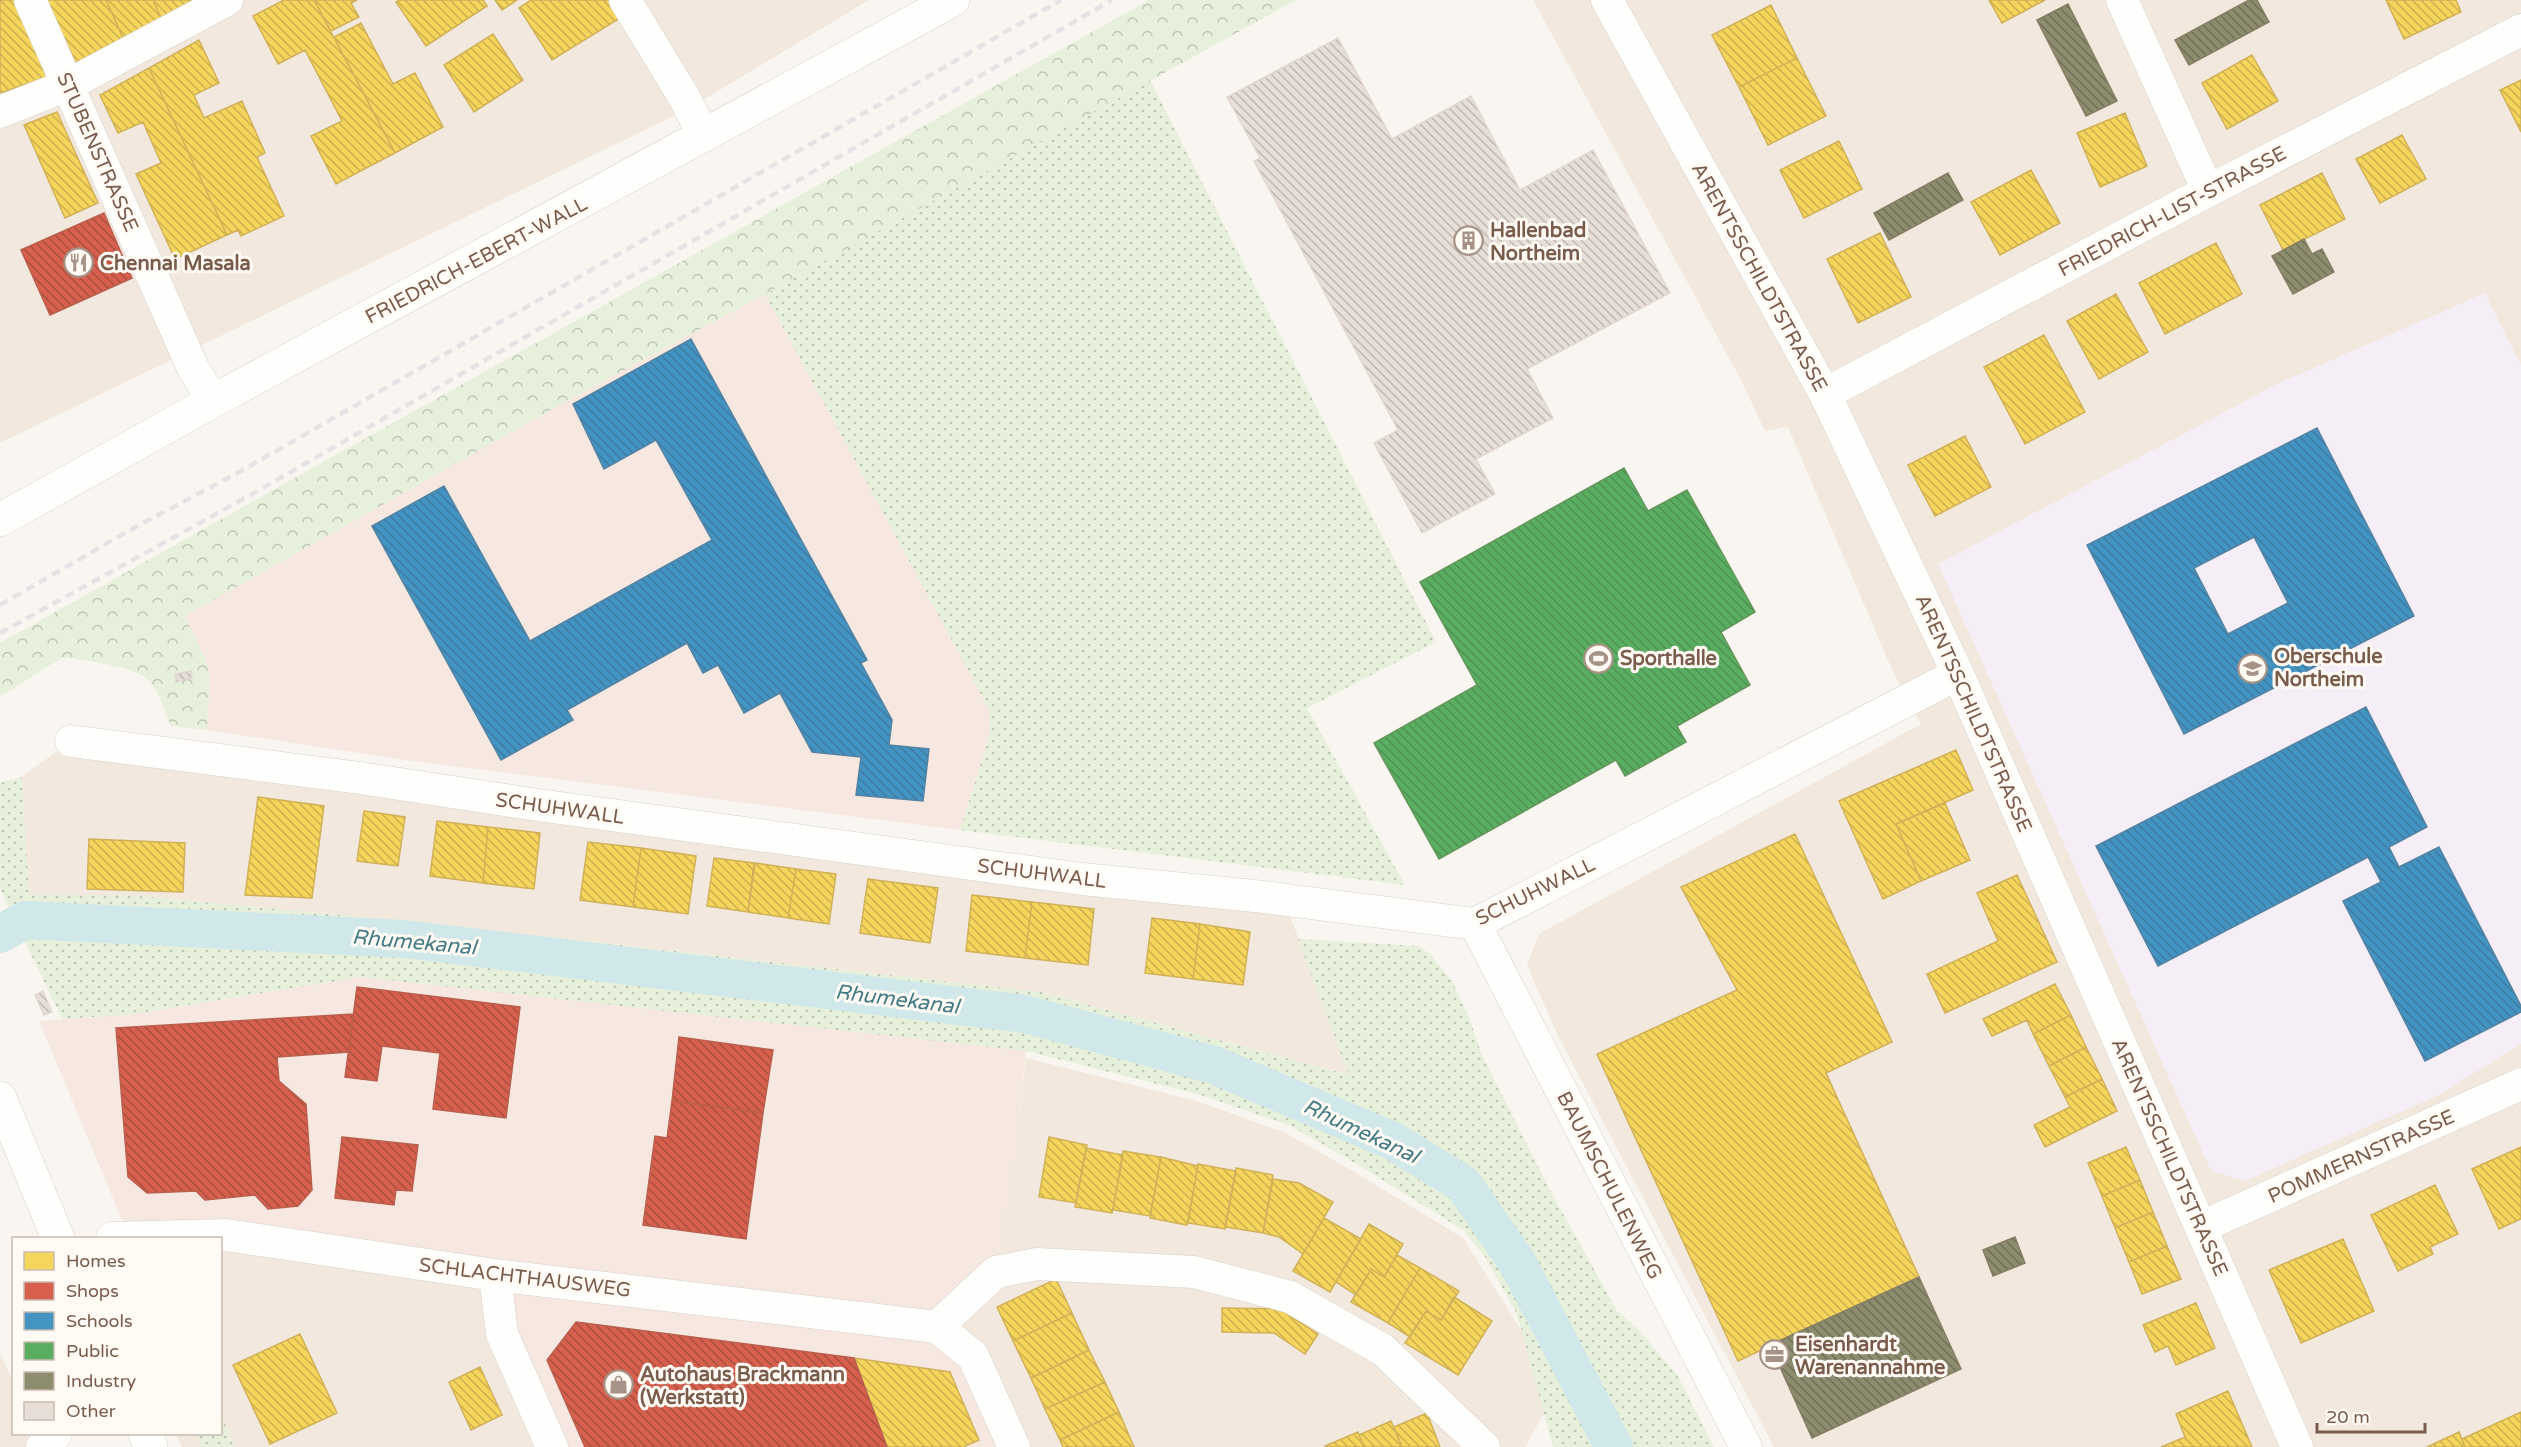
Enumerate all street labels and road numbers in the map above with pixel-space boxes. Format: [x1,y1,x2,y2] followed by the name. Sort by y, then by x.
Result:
[51,69,143,236] street label: STUBENSTRASSE
[2054,141,2291,282] street label: FRIEDRICH-LIST-STRASSE
[1686,159,1832,396] street label: ARENTSSCHILDTSTRASSE
[361,192,592,330] street label: FRIEDRICH-EBERT-WALL
[1910,591,2037,836] street label: ARENTSSCHILDTSTRASSE
[494,788,626,830] street label: SCHUHWALL
[1472,852,1599,931] street label: SCHUHWALL
[976,854,1108,894] street label: SCHUHWALL
[2106,1035,2233,1280] street label: ARENTSSCHILDTSTRASSE
[1551,1087,1667,1283] street label: BAUMSCHULENWEG
[2264,1105,2458,1209] street label: POMMERNSTRASSE
[418,1253,632,1303] street label: SCHLACHTHAUSWEG

